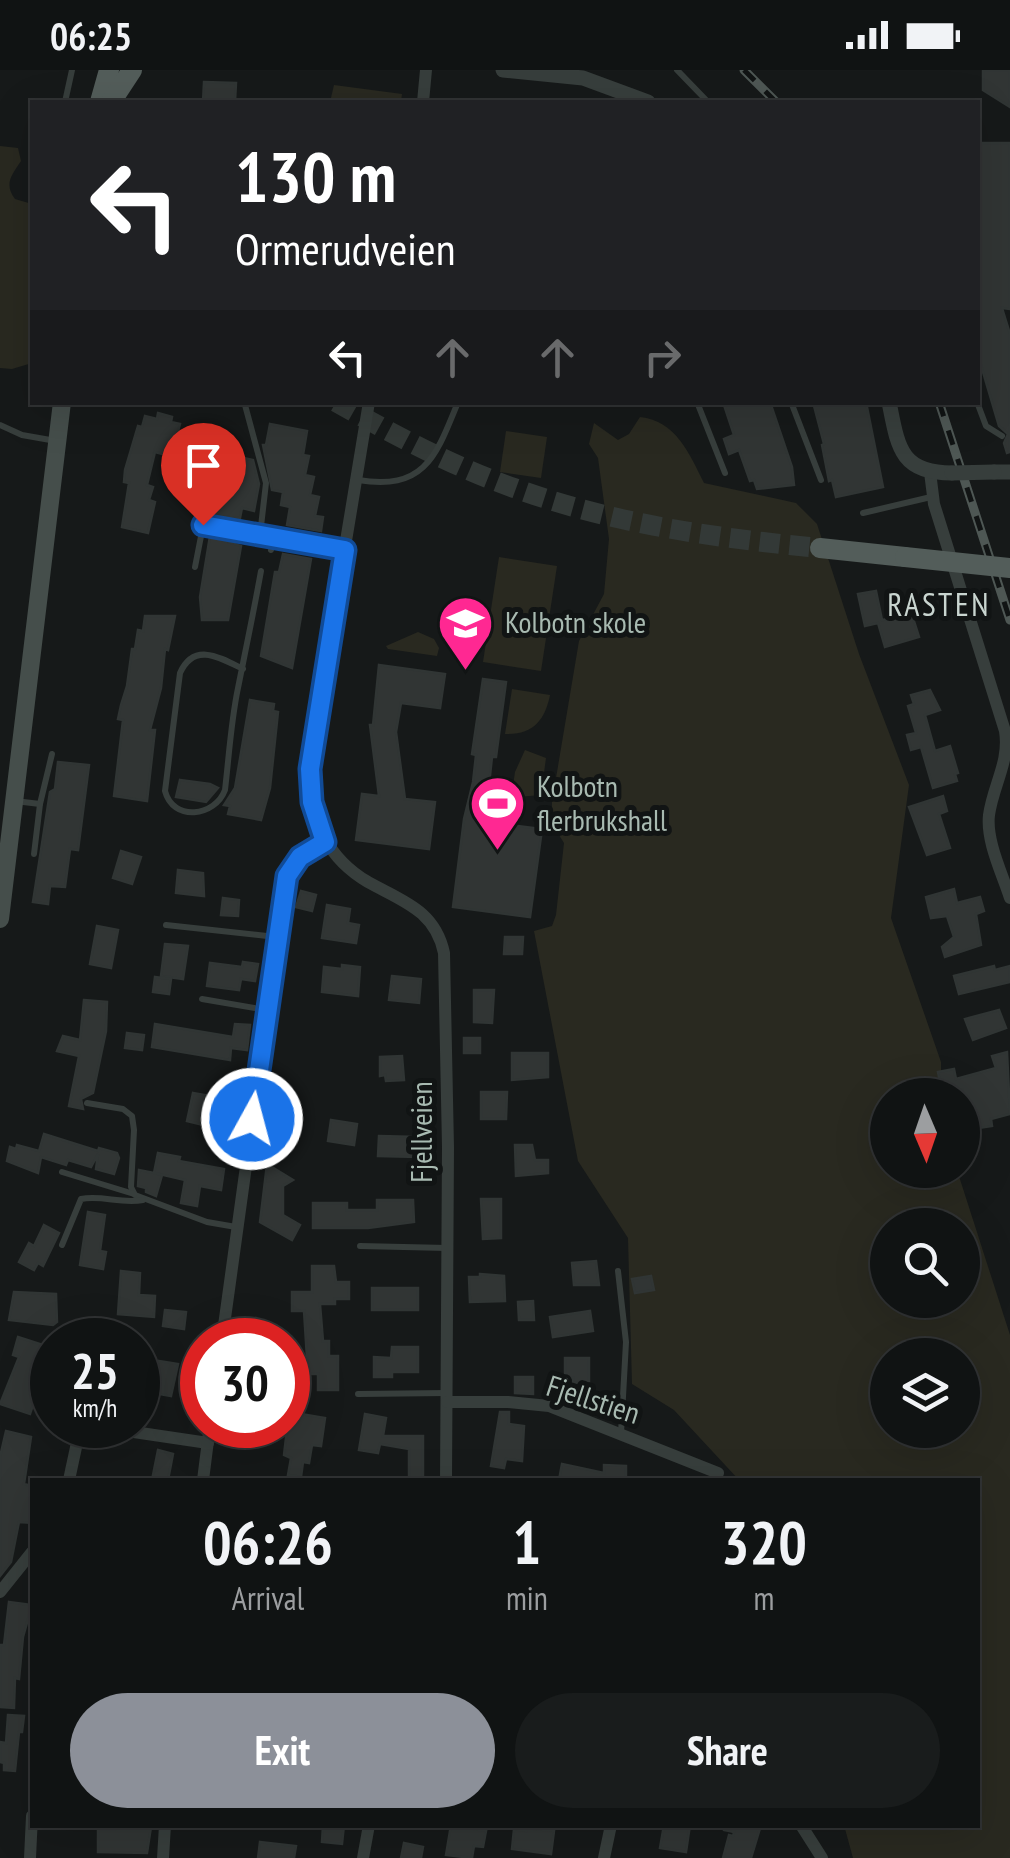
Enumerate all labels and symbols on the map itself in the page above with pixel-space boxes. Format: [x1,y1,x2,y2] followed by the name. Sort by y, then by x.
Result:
[161,423,246,526] pin
[887,583,991,625] district label: RASTEN
[436,593,496,672] school or university icon: Kolbotn skole
[505,602,646,641] place label: Kolbotn skole
[537,766,667,839] place label: Kolbotn flerbrukshall
[468,774,528,853] sports icon: Kolbotn flerbrukshall
[200,1067,304,1171] position arrow
[870,1078,980,1188] north arrow
[401,1081,440,1183] street label: Fjellveien
[180,1318,310,1448] speed limit sign: 30
[542,1365,645,1432] street label: Fjellstien

